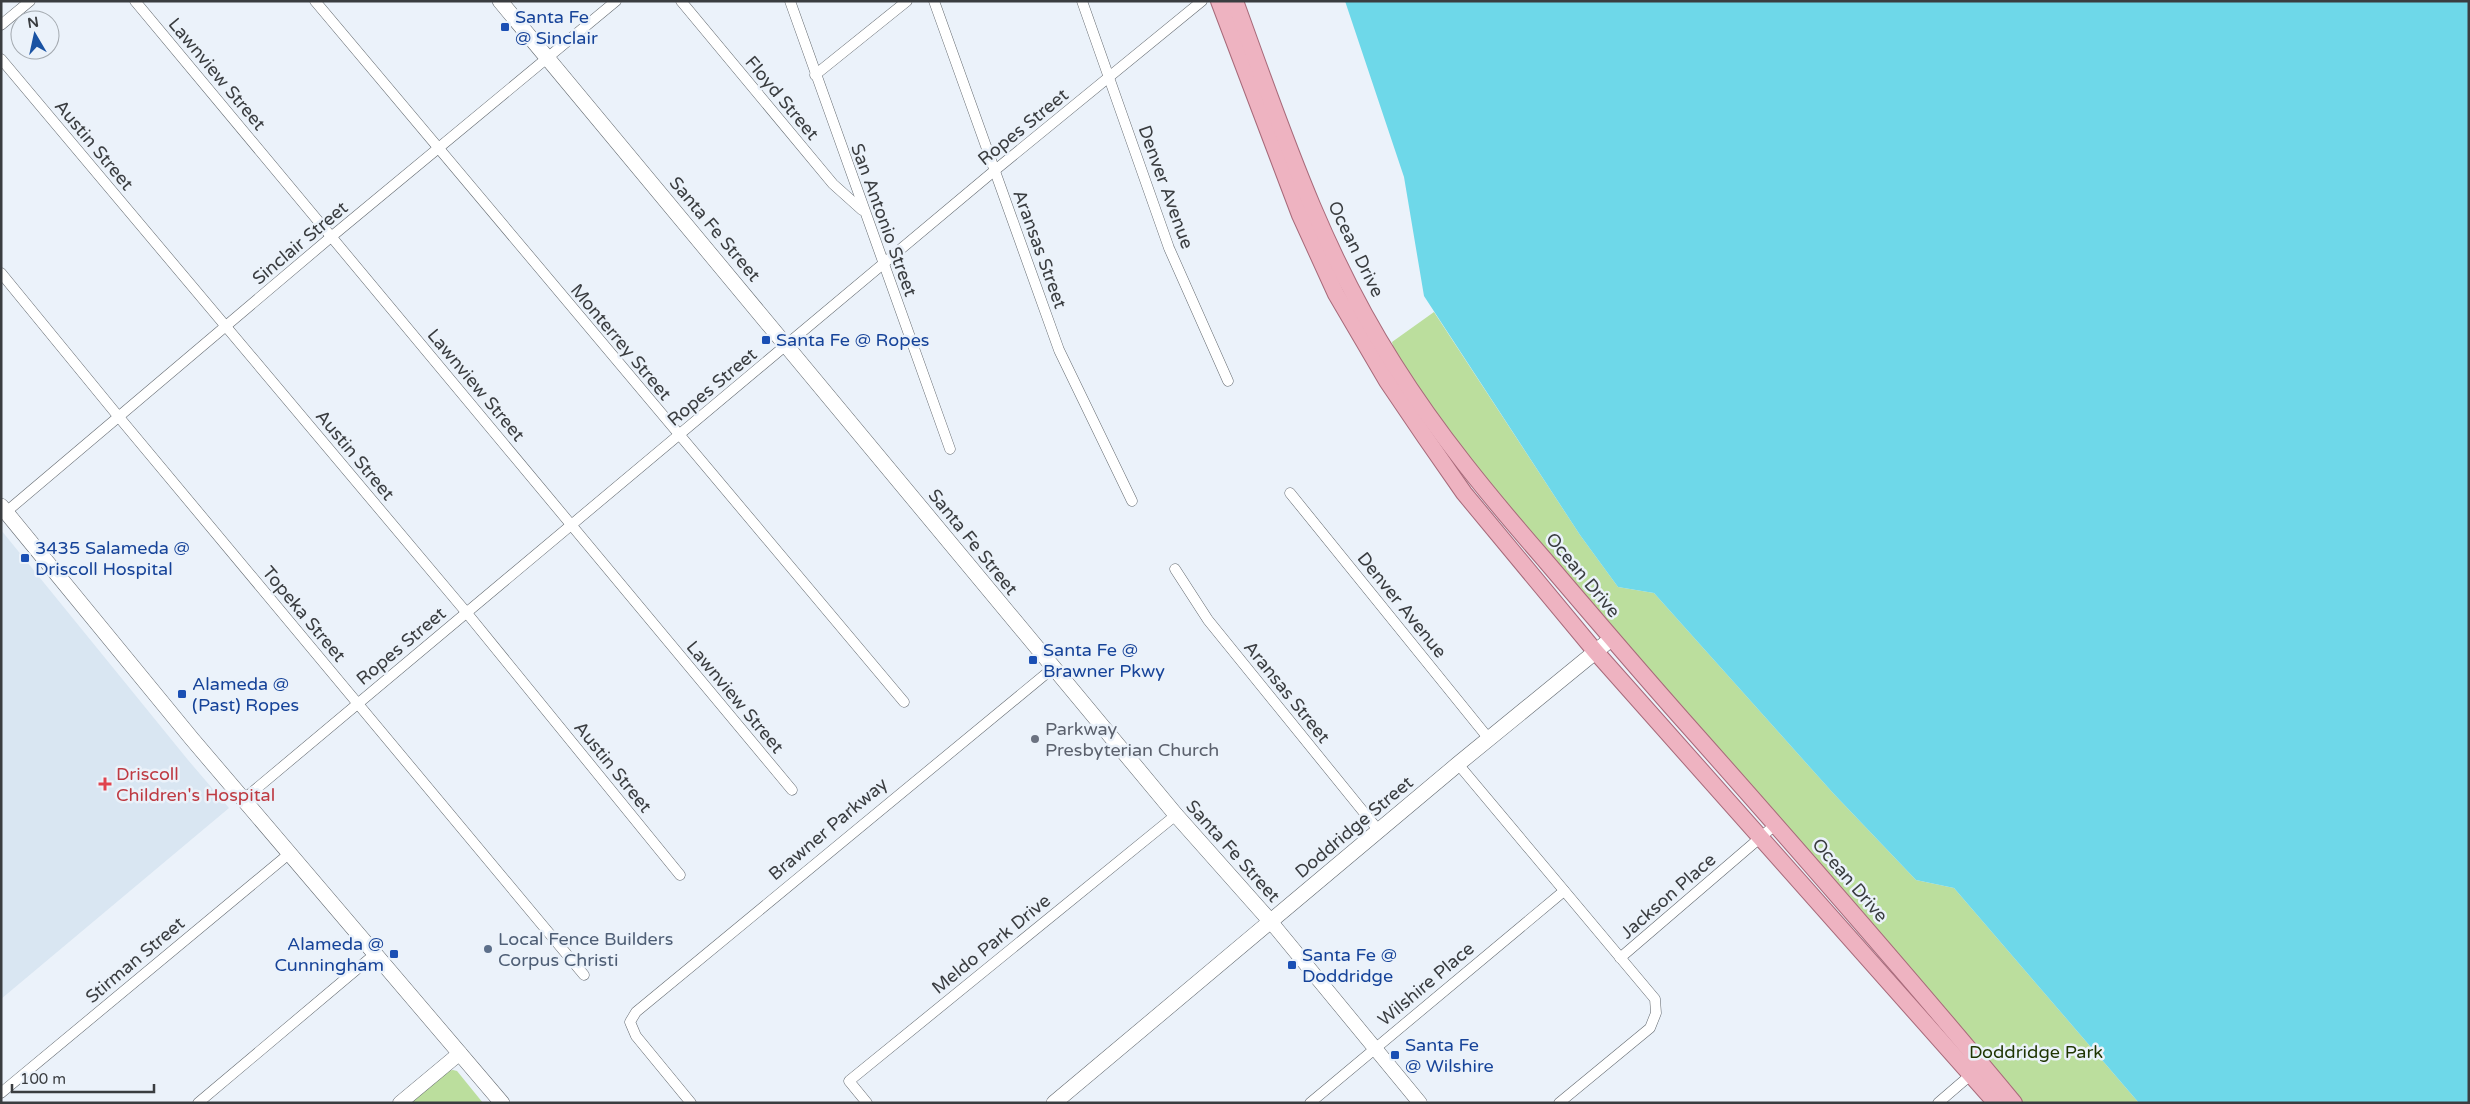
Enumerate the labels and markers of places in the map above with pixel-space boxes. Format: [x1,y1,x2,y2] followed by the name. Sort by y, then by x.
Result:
[515,6,598,49] place label: Santa Fe @ Sinclair
[499,21,511,33] marker: Santa Fe @ Sinclair
[776,329,930,351] place label: Santa Fe @ Ropes
[760,334,772,346] marker: Santa Fe @ Ropes
[35,537,190,580] place label: 3435 Salameda @ Driscoll Hospital
[19,552,31,564] marker: 3435 Salameda @ Driscoll Hospital
[1043,639,1165,682] place label: Santa Fe @ Brawner Pkwy
[1027,654,1039,666] marker: Santa Fe @ Brawner Pkwy
[192,673,299,716] place label: Alameda @ (Past) Ropes
[176,688,188,700] marker: Alameda @ (Past) Ropes
[1045,718,1219,761] place label: Parkway Presbyterian Church
[1029,733,1041,745] marker: Parkway Presbyterian Church
[116,763,275,806] place label: Driscoll Children's Hospital
[98,777,112,791] marker: Driscoll Children's Hospital
[498,928,673,971] place label: Local Fence Builders Corpus Christi
[274,933,384,976] place label: Alameda @ Cunningham
[482,943,494,955] marker: Local Fence Builders Corpus Christi
[1302,944,1397,987] place label: Santa Fe @ Doddridge
[388,948,400,960] marker: Alameda @ Cunningham
[1286,959,1298,971] marker: Santa Fe @ Doddridge
[1405,1034,1494,1077] place label: Santa Fe @ Wilshire
[1389,1049,1401,1061] marker: Santa Fe @ Wilshire

